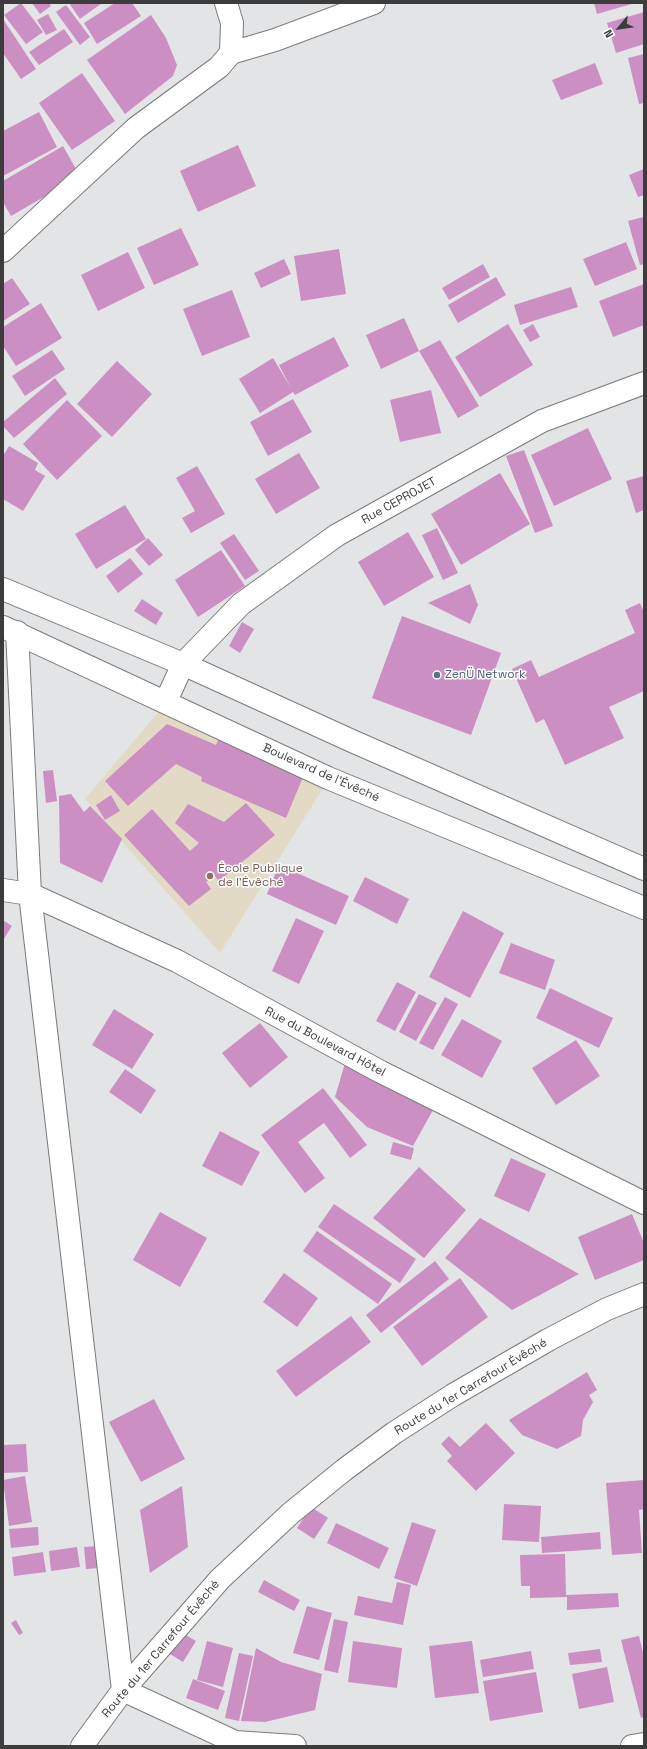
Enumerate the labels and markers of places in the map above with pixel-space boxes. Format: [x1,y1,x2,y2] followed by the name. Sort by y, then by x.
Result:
[445,668,526,682] place label: ZenÜ Network
[432,670,442,680] marker: ZenÜ Network
[218,862,303,890] place label: École Publique de l'Évêché
[205,871,215,881] marker: École Publique de l'Évêché

